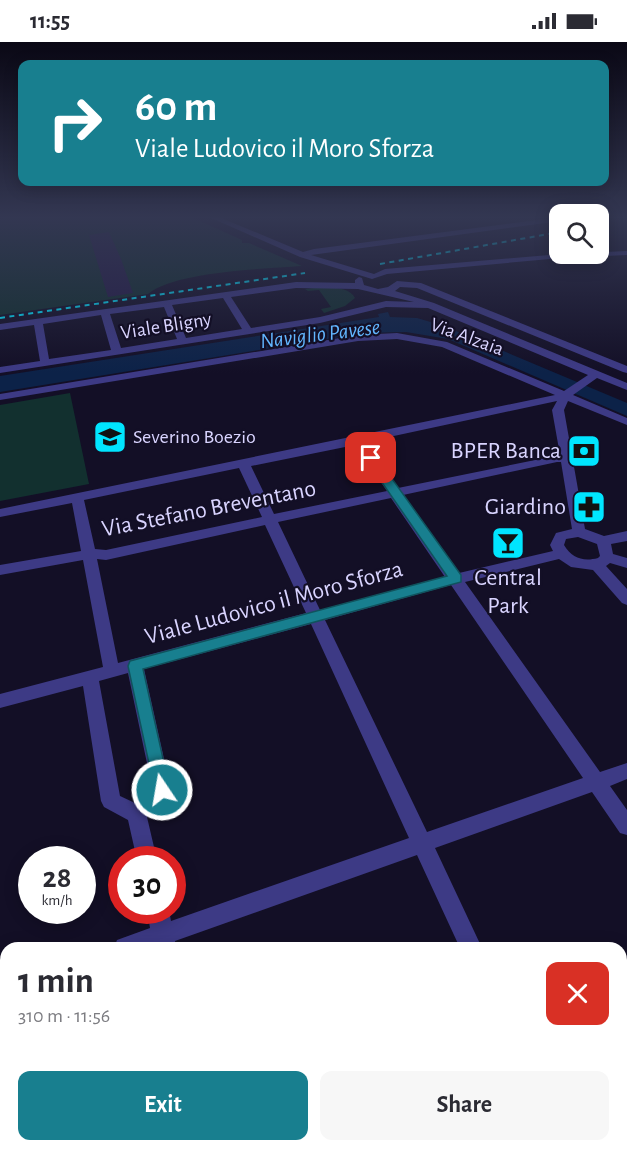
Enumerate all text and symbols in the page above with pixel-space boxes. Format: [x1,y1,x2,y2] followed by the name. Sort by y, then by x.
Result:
[30,10,70,32] text: 11:55
[36,84,114,162] icon: right
[135,86,217,128] text: 60 m
[135,135,434,162] text: Viale Ludovico il Moro Sforza
[549,204,609,264] map controls
[549,204,609,264] button: search
[119,309,213,343] street label: Viale Bligny
[428,314,506,360] street label: Via Alzaia
[259,316,381,352] water label: Naviglio Pavese
[92,419,128,455] school or university icon: Severino Boezio
[133,427,256,447] place label: Severino Boezio
[345,432,396,483] pin
[566,433,602,469] bank icon: BPER Banca
[451,439,561,463] place label: BPER Banca
[354,441,387,474] icon: arrive
[100,476,318,542] street label: Via Stefano Breventano
[571,489,607,525] pharmacy icon: Giardino
[485,495,566,519] place label: Giardino
[490,525,526,561] bar icon: Central Park
[142,557,406,649] street label: Viale Ludovico il Moro Sforza
[474,566,542,618] place label: Central Park
[130,758,194,822] position arrow
[108,846,186,924] speed limit sign: 30
[43,863,71,893] text: 28
[42,893,72,908] text: km/h
[546,962,609,1025] button: close
[18,963,94,999] text: 1 min
[18,1006,110,1026] text: 310 m · 11:56
[18,1071,308,1140] button: Exit
[320,1071,609,1140] button: Share

